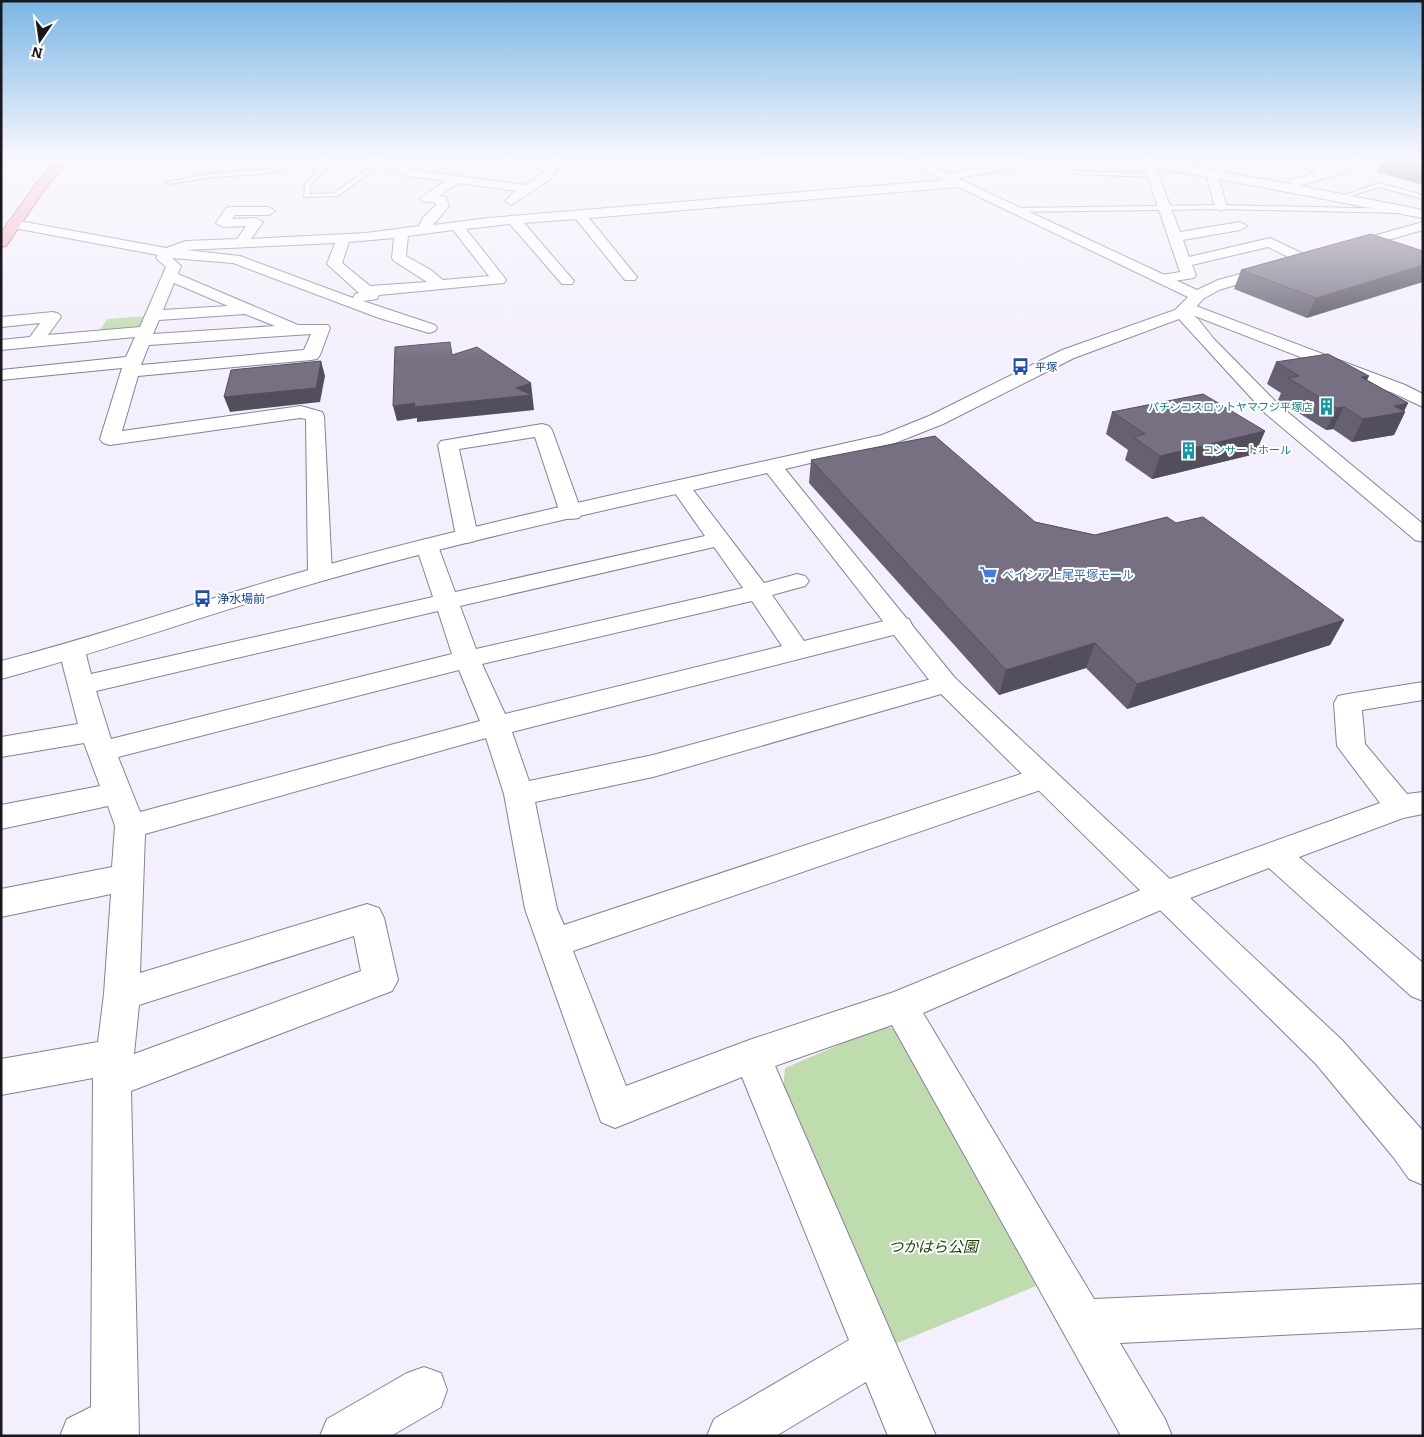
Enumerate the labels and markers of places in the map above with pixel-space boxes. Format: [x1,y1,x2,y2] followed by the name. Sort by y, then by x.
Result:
[1011,357,1031,377] bus stop icon: 平塚
[1035,361,1057,374] place label: 平塚
[1317,397,1337,417] building icon: パチンコスロットヤマフジ平塚店
[1148,401,1313,414] place label: パチンコスロットヤマフジ平塚店
[1179,440,1199,460] building icon: コンサートホール
[1203,444,1291,457] place label: コンサートホール
[978,565,998,585] supermarket icon: ベイシア上尾平塚モール
[1002,568,1134,582] place label: ベイシア上尾平塚モール
[193,589,213,609] bus stop icon: 浄水場前
[217,592,265,606] place label: 浄水場前

